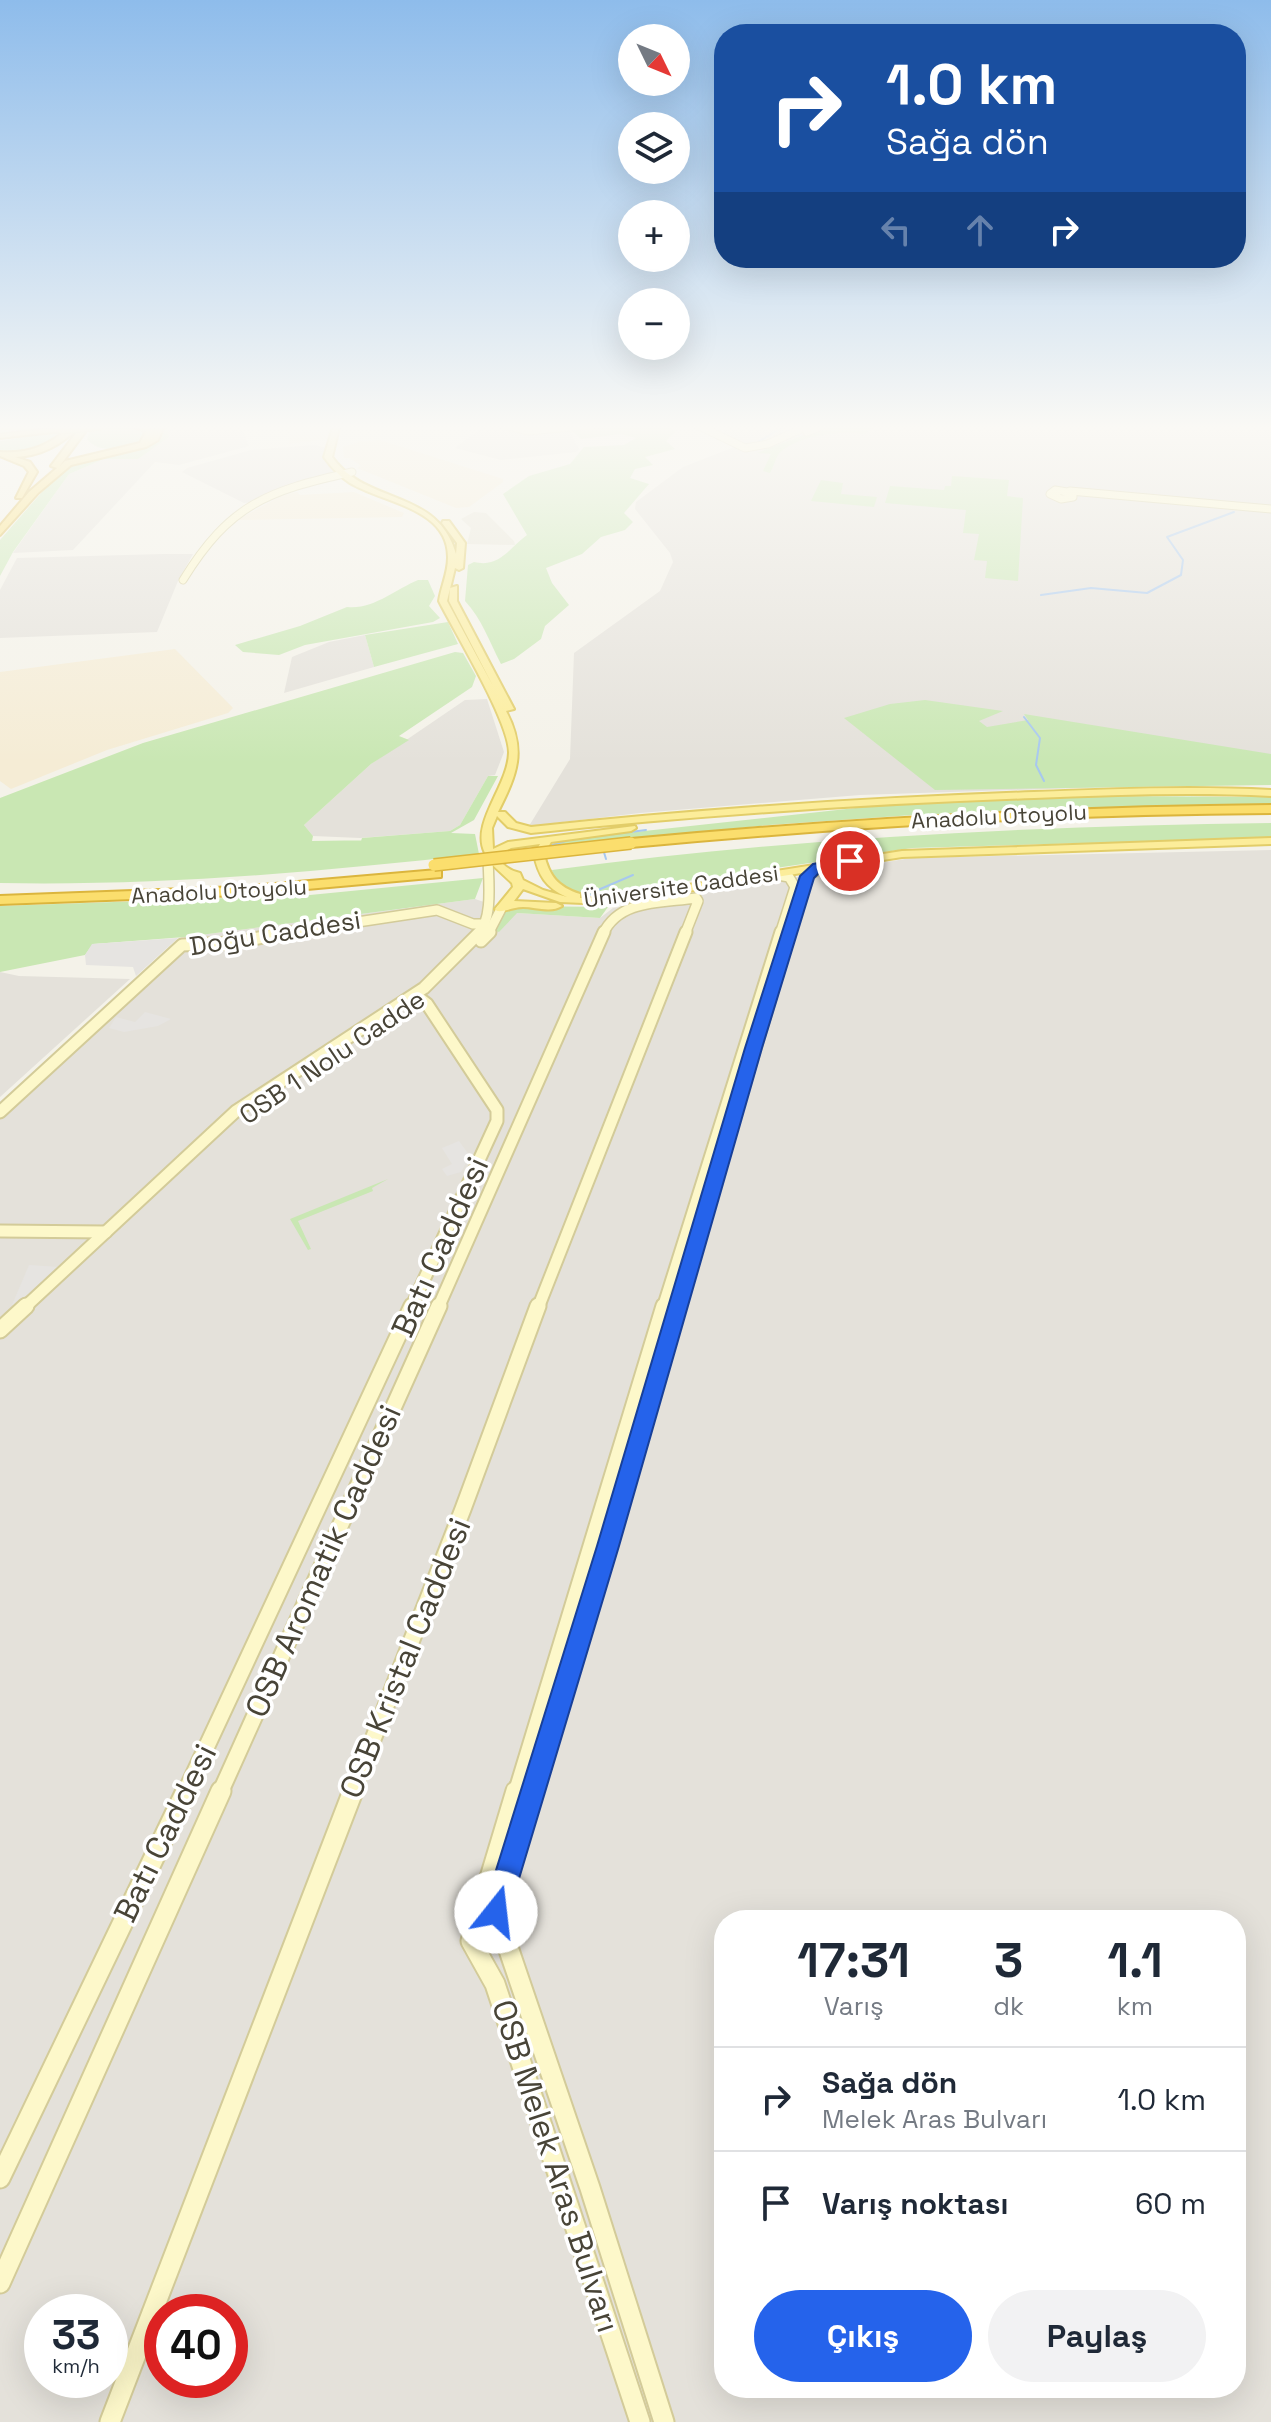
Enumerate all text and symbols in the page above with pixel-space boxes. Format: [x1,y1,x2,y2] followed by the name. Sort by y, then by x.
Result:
[618,24,690,96] north arrow
[618,24,690,360] map controls
[886,49,1057,120] text: 1.0 km
[754,56,858,160] icon: right
[618,112,690,184] button: layers
[886,119,1049,165] text: Sağa dön
[618,200,690,272] button: +
[874,208,918,252] icon: left
[958,208,1002,252] icon: ahead
[1042,208,1086,252] icon: right
[618,288,690,360] button: −
[910,797,1088,835] street label: Anadolu Otoyolu
[816,827,884,895] pin
[828,839,872,883] icon: arrive
[582,858,780,914] street label: Üniversite Caddesi
[130,872,308,910] street label: Anadolu Otoyolu
[187,903,363,963] street label: Doğu Caddesi
[232,982,432,1132] street label: OSB 1 Nolu Cadde
[383,1151,497,1343] street label: Batı Caddesi
[236,1399,410,1723] street label: OSB Aromatik Caddesi
[331,1512,479,1804] street label: OSB Kristal Caddesi
[105,1738,225,1928] street label: Batı Caddesi
[454,1870,538,1954] position arrow
[797,1930,910,1991] text: 17:31
[994,1930,1023,1991] text: 3
[1107,1930,1163,1991] text: 1.1
[824,1989,884,2023] text: Varış
[993,1989,1024,2023] text: dk
[1117,1989,1153,2023] text: km
[483,1995,629,2337] street label: OSB Melek Aras Bulvarı
[822,2063,957,2102] text: Sağa dön
[754,2077,798,2121] icon: right
[1117,2080,1206,2119] text: 1.0 km
[822,2102,1047,2136] text: Melek Aras Bulvarı
[754,2181,798,2225] icon: arrive
[822,2184,1009,2223] text: Varış noktası
[1135,2184,1206,2223] text: 60 m
[754,2290,972,2382] button: Çıkış
[988,2290,1206,2382] button: Paylaş
[144,2294,248,2398] speed limit sign: 40
[52,2310,100,2361] text: 33
[52,2353,100,2379] text: km/h

